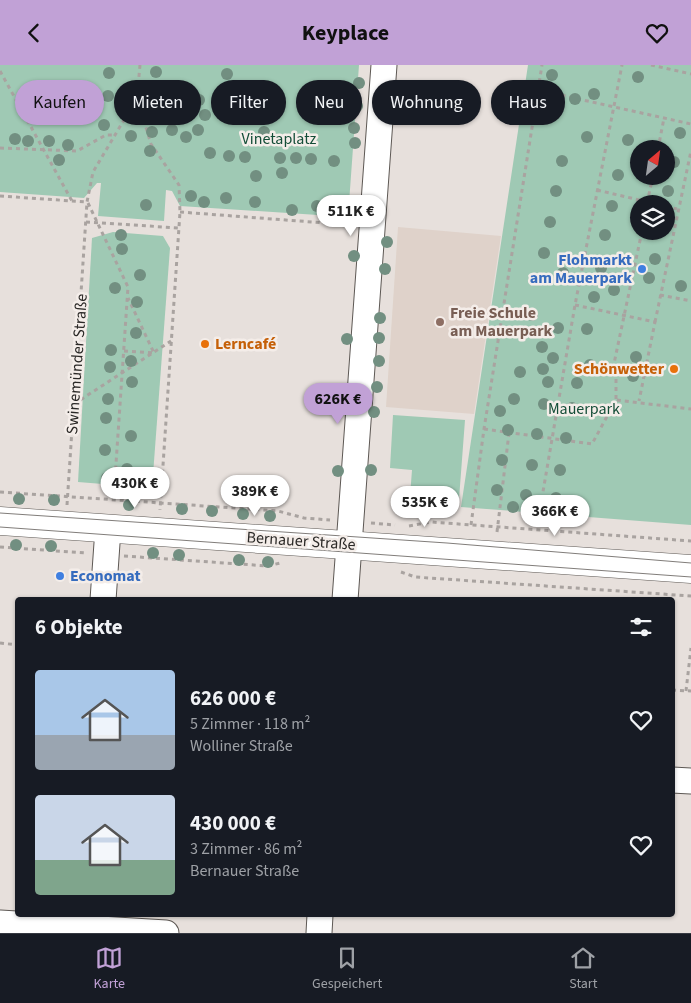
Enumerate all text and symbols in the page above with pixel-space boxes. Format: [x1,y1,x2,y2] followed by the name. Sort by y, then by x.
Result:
[302,17,389,49] text: Keyplace
[20,19,48,47] icon: back
[643,19,671,47] icon: heart
[15,80,104,125] chip: Kaufen
[114,80,201,125] chip: Mieten
[211,80,286,125] chip: Filter
[296,80,362,125] chip: Neu
[372,80,481,125] chip: Wohnung
[491,80,565,125] chip: Haus
[242,128,317,150] park label: Vinetaplatz
[630,140,675,185] north arrow
[630,140,675,240] map controls
[310,195,392,237] pin: 511K €
[630,195,675,240] button: layers
[328,200,374,222] text: 511K €
[530,249,632,289] place label: Flohmarkt am Mauerpark
[636,263,648,275] marker: Flohmarkt am Mauerpark
[61,293,93,435] street label: Swinemünder Straße
[450,302,553,342] place label: Freie Schule am Mauerpark
[434,316,446,328] marker: Freie Schule am Mauerpark
[215,333,276,355] place label: Lerncafé
[199,338,211,350] marker: Lerncafé
[574,358,665,380] place label: Schönwetter
[668,363,680,375] marker: Schönwetter
[297,383,379,425] pin: 626K €
[315,388,361,410] text: 626K €
[548,398,620,420] park label: Mauerpark
[94,467,176,509] pin: 430K €
[112,472,158,494] text: 430K €
[214,475,296,517] pin: 389K €
[232,480,278,502] text: 389K €
[384,485,466,528] pin: 535K €
[402,491,448,513] text: 535K €
[514,495,596,537] pin: 366K €
[532,500,578,522] text: 366K €
[246,526,356,556] street label: Bernauer Straße
[70,565,141,587] place label: Economat
[54,570,66,582] marker: Economat
[35,612,123,642] text: 6 Objekte
[627,613,655,641] icon: filters
[190,683,276,713] text: 626 000 €
[75,690,135,750] icon: home
[627,706,655,734] icon: heart
[190,713,310,735] text: 5 Zimmer · 118 m²
[190,735,293,757] text: Wolliner Straße
[190,808,276,838] text: 430 000 €
[75,815,135,875] icon: home
[627,831,655,859] icon: heart
[190,838,302,860] text: 3 Zimmer · 86 m²
[190,860,299,882] text: Bernauer Straße
[94,944,125,994] tab: Karte
[312,944,382,994] tab: Gespeichert
[569,944,597,994] tab: Start

